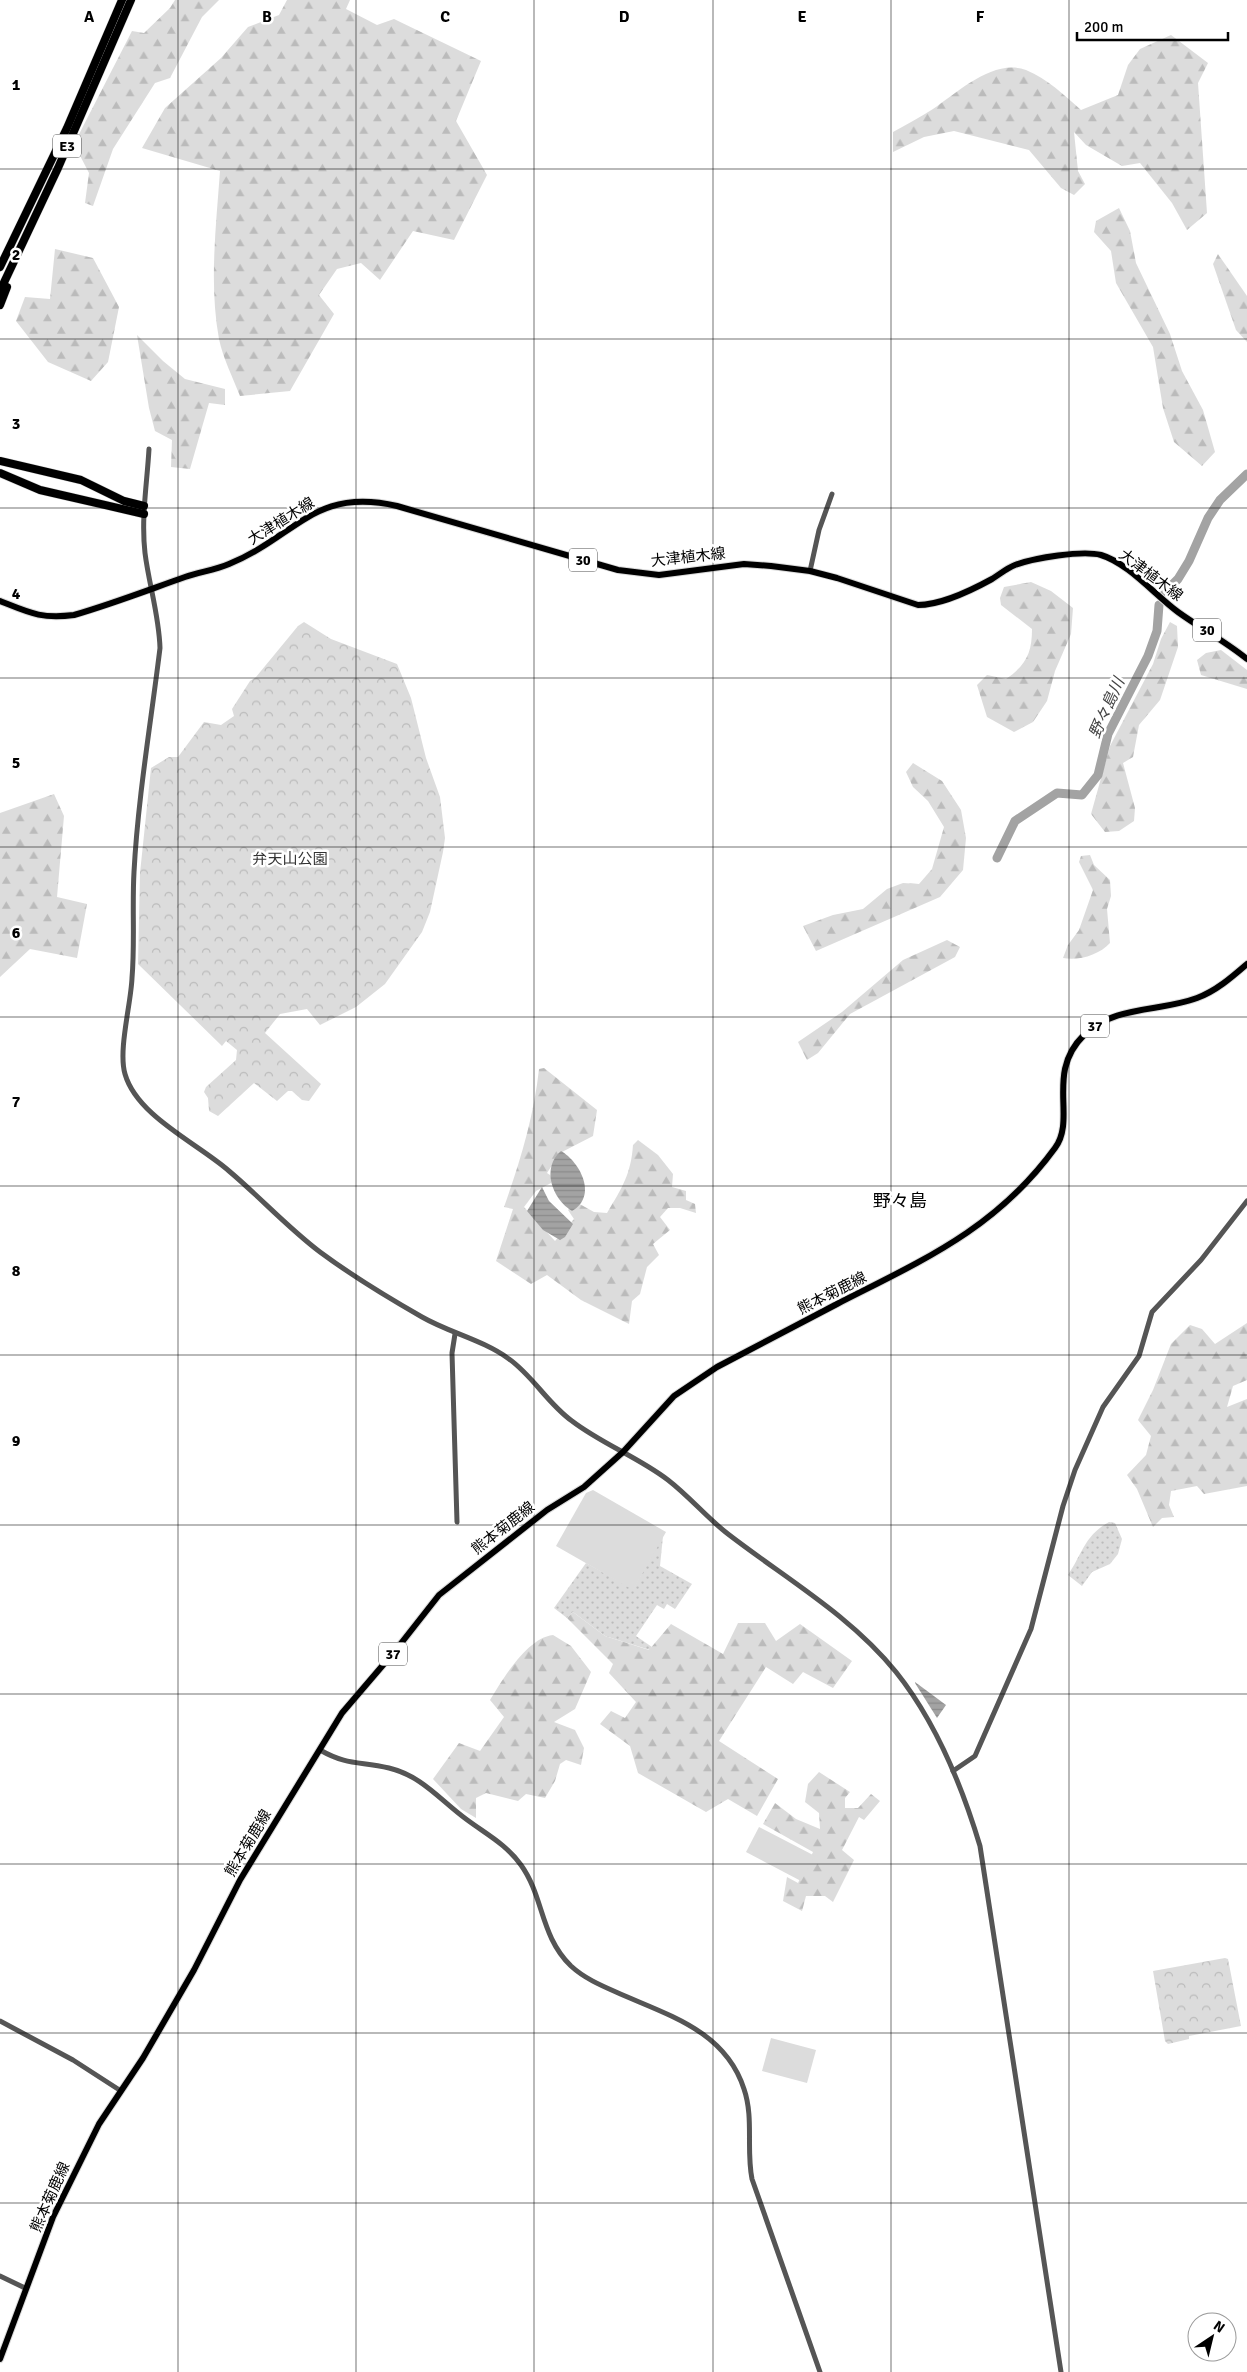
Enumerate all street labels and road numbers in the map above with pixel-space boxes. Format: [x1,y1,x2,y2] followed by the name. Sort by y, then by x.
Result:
[53,134,81,158] road number: E3
[244,493,318,549] street label: 大津植木線
[650,544,726,570] street label: 大津植木線
[1116,545,1186,605] street label: 大津植木線
[569,548,597,572] road number: 30
[1193,618,1221,642] road number: 30
[1081,1014,1109,1038] road number: 37
[794,1268,870,1318] street label: 熊本菊鹿線
[468,1498,538,1558] street label: 熊本菊鹿線
[379,1642,407,1666] road number: 37
[221,1806,275,1880] street label: 熊本菊鹿線
[27,2159,73,2235] street label: 熊本菊鹿線

